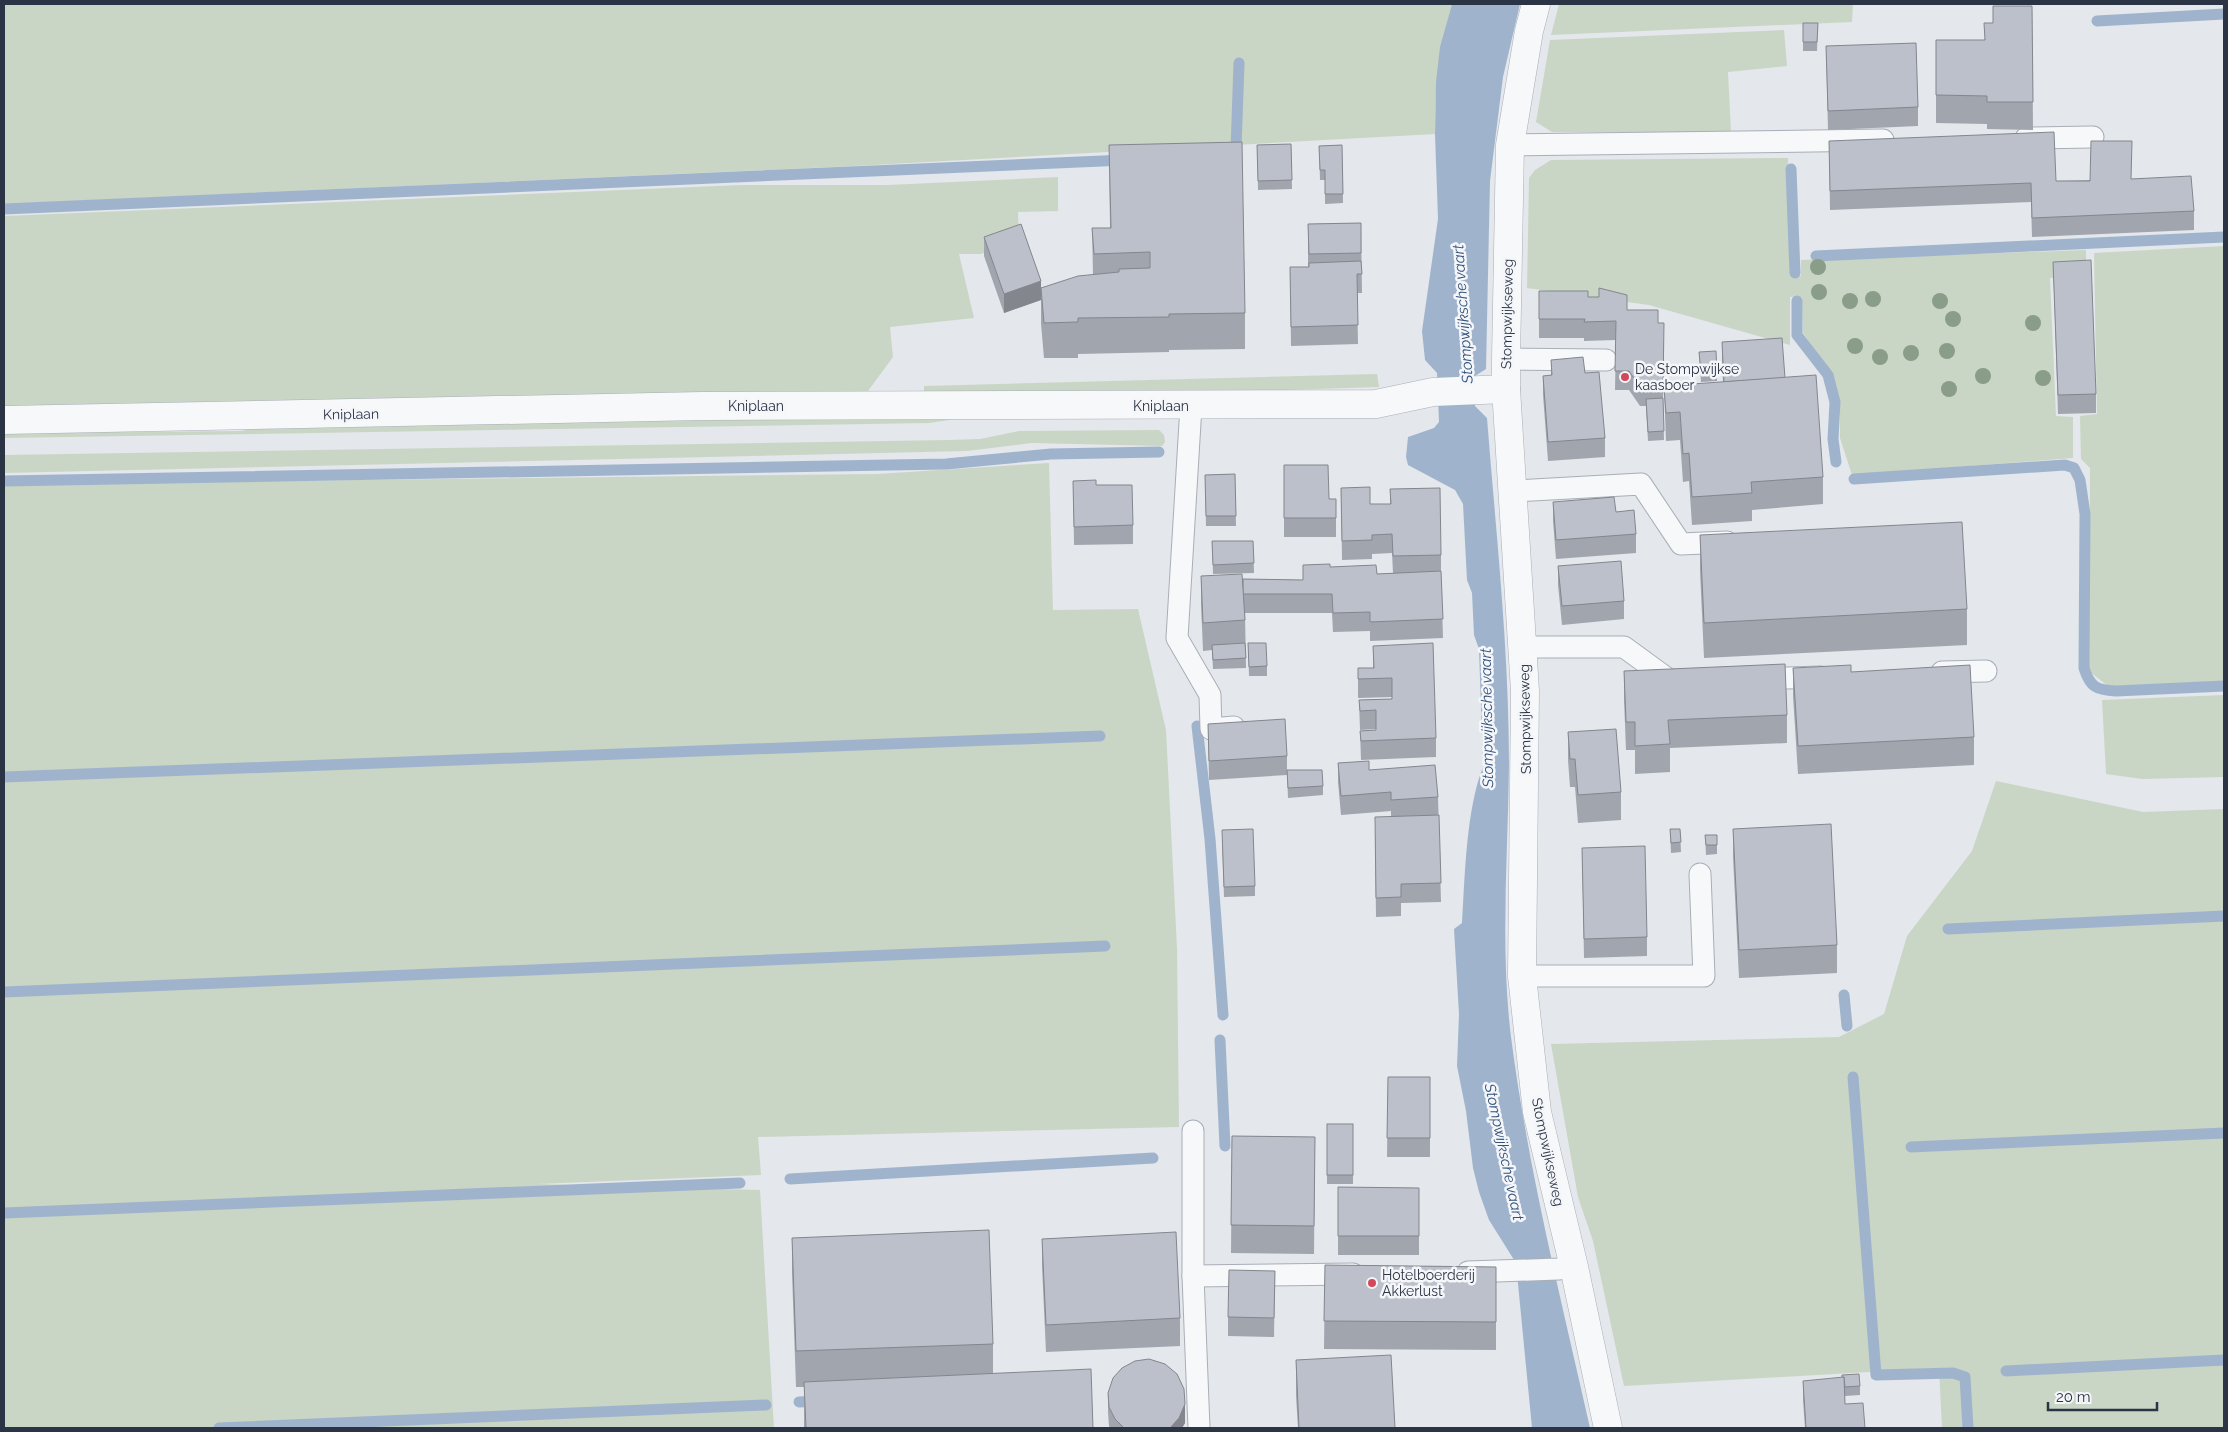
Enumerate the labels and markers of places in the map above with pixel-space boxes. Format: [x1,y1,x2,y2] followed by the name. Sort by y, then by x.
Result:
[1635,361,1739,393] place label: De Stompwijkse kaasboer
[1619,371,1631,383] marker: De Stompwijkse kaasboer
[1382,1267,1475,1299] place label: Hotelboerderij Akkerlust
[1366,1277,1378,1289] marker: Hotelboerderij Akkerlust

